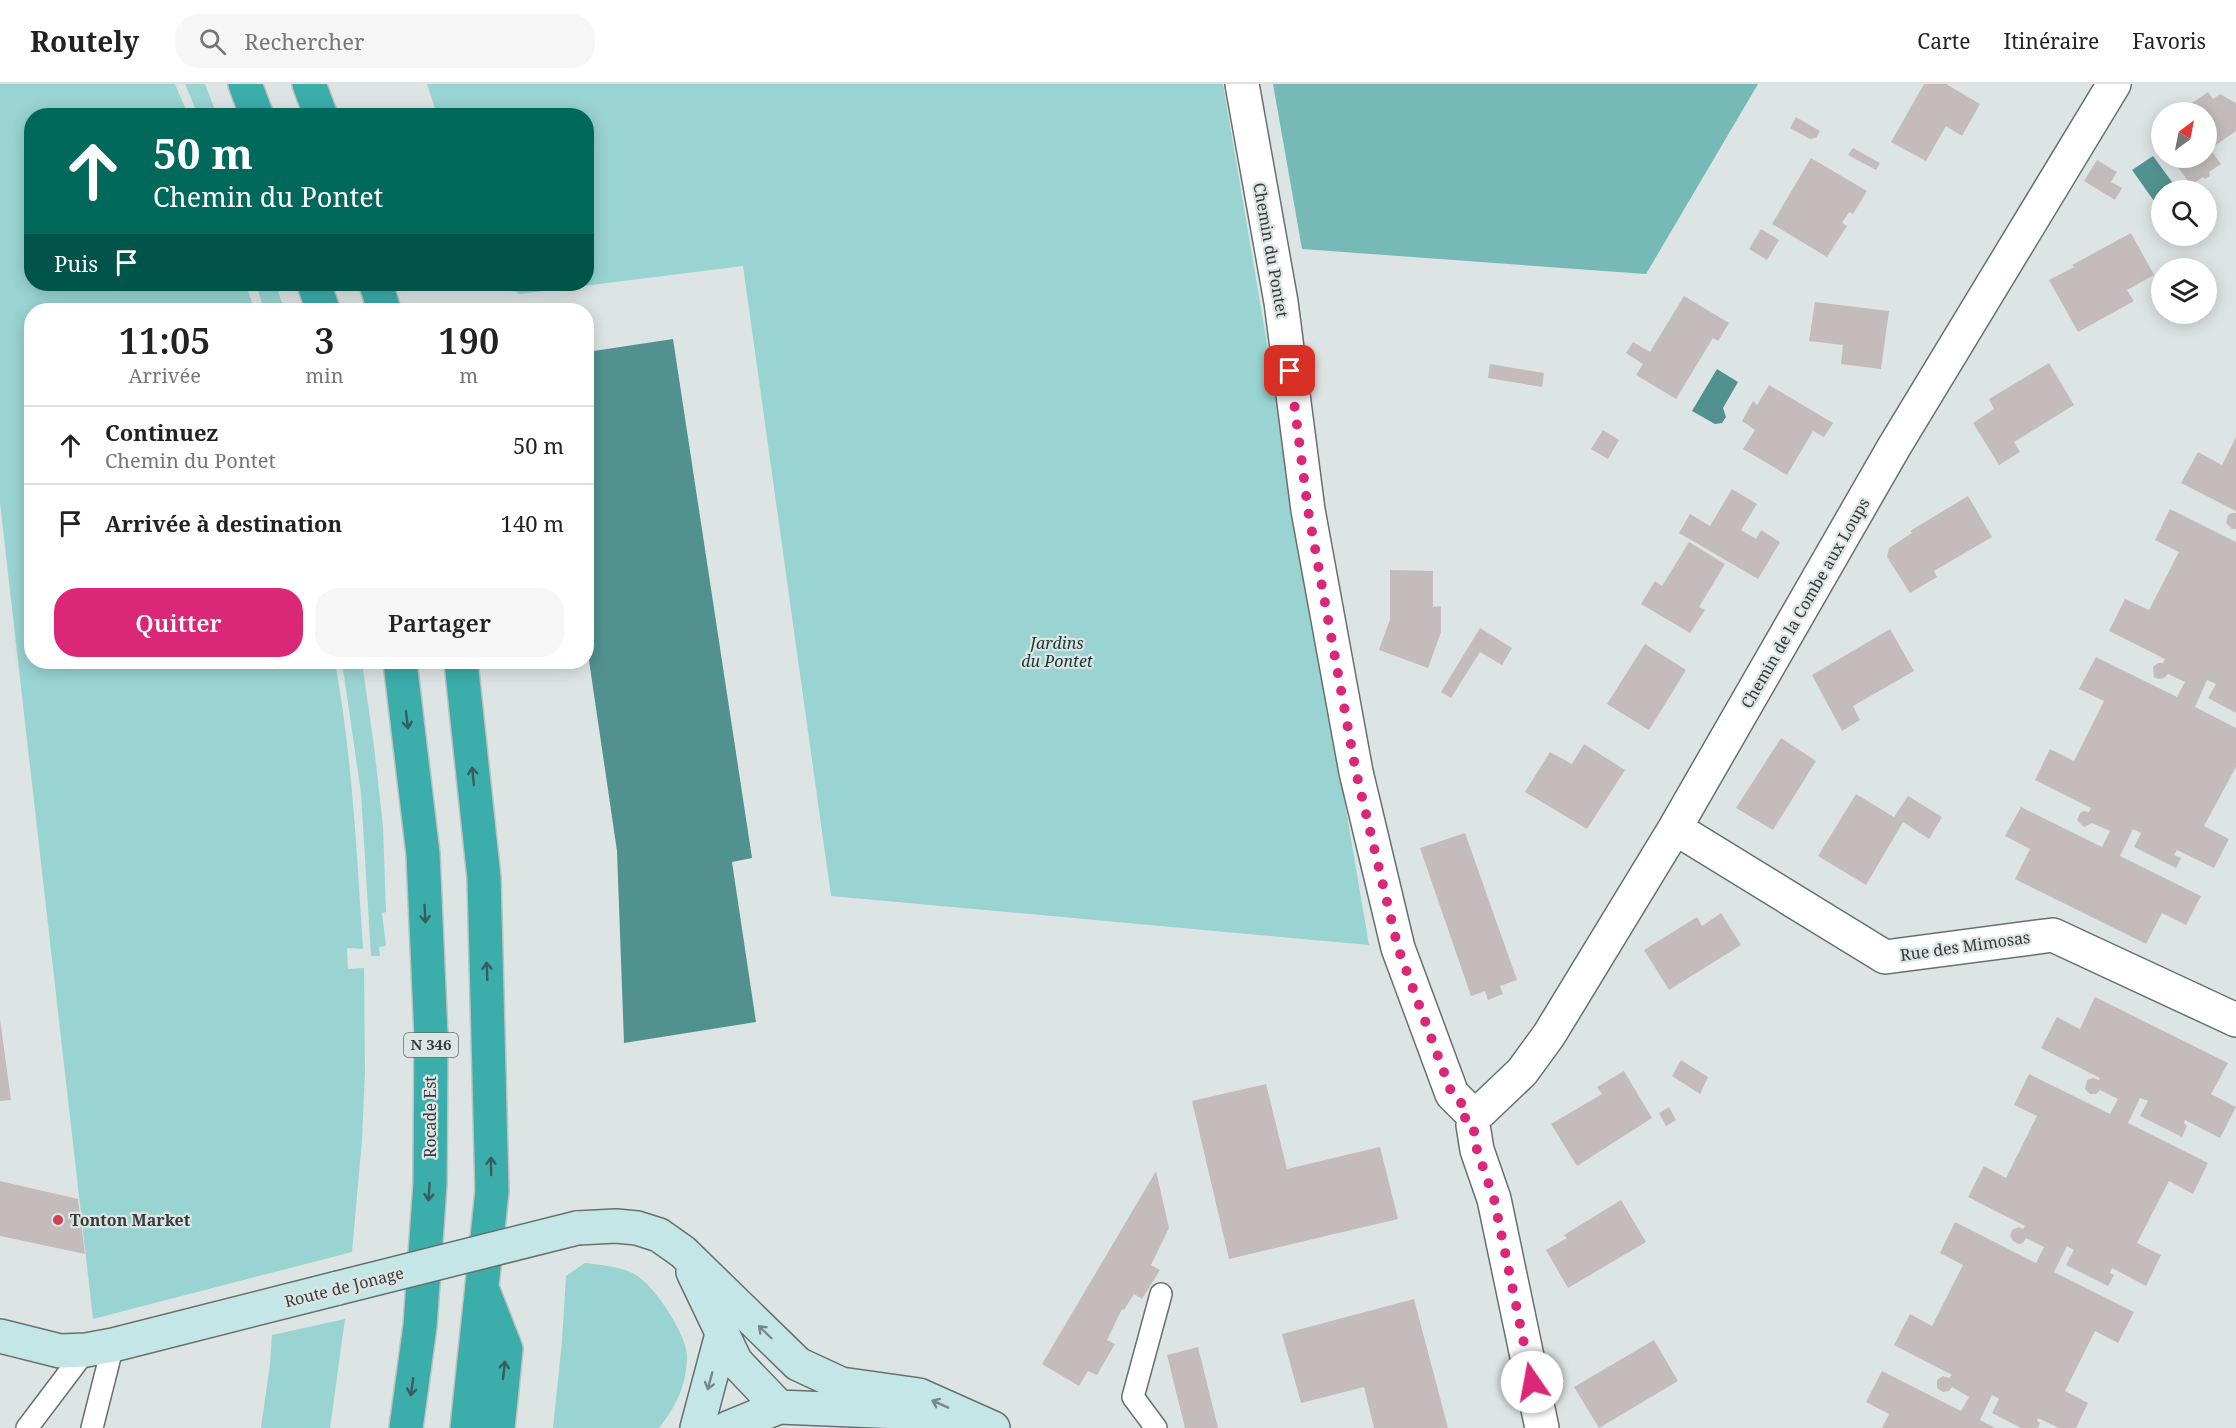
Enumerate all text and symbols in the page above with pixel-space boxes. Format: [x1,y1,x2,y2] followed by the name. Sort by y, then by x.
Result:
[175,14,595,68] search box
[30,22,139,60] text: Routely
[196,25,229,58] icon: search
[244,26,364,56] text: Rechercher
[1917,27,1971,55] text: Carte
[2004,27,2099,55] text: Itinéraire
[2132,27,2206,55] text: Favoris
[2151,102,2217,168] north arrow
[2151,102,2217,324] map controls
[153,124,253,181] text: 50 m
[54,132,132,210] icon: ahead
[153,178,383,215] text: Chemin du Pontet
[2151,180,2217,246] button: search
[1248,181,1294,319] street label: Chemin du Pontet
[110,246,143,279] icon: arrive
[54,248,98,278] text: Puis
[2151,258,2217,324] button: layers
[119,316,211,365] text: 11:05
[314,316,335,365] text: 3
[438,316,499,365] text: 190
[1264,345,1315,396] pin
[1273,354,1306,387] icon: arrive
[129,362,201,389] text: Arrivée
[305,362,344,389] text: min
[459,362,478,389] text: m
[105,417,218,447] text: Continuez
[54,429,87,462] icon: ahead
[513,430,564,460] text: 50 m
[105,447,276,474] text: Chemin du Pontet
[1736,494,1874,712] street label: Chemin de la Combe aux Loups
[54,507,87,540] icon: arrive
[105,508,342,538] text: Arrivée à destination
[501,508,564,538] text: 140 m
[54,588,303,657] button: Quitter
[315,588,564,657] button: Partager
[1021,632,1093,672] park label: Jardins du Pontet
[402,709,413,729] one-way arrow
[467,767,478,787] one-way arrow
[420,903,431,923] one-way arrow
[1899,926,2031,966] street label: Rue des Mimosas
[481,961,492,981] one-way arrow
[404,1033,458,1057] road number: N 346
[419,1076,441,1158] street label: Rocade Est
[486,1156,497,1176] one-way arrow
[424,1182,435,1202] one-way arrow
[70,1209,191,1231] place label: Tonton Market
[51,1213,65,1227] marker: Tonton Market
[282,1262,406,1312] street label: Route de Jonage
[758,1325,773,1339] one-way arrow
[1500,1350,1564,1414] position arrow
[499,1360,510,1380] one-way arrow
[703,1371,715,1390] one-way arrow
[406,1376,417,1396] one-way arrow
[931,1398,950,1409] one-way arrow

